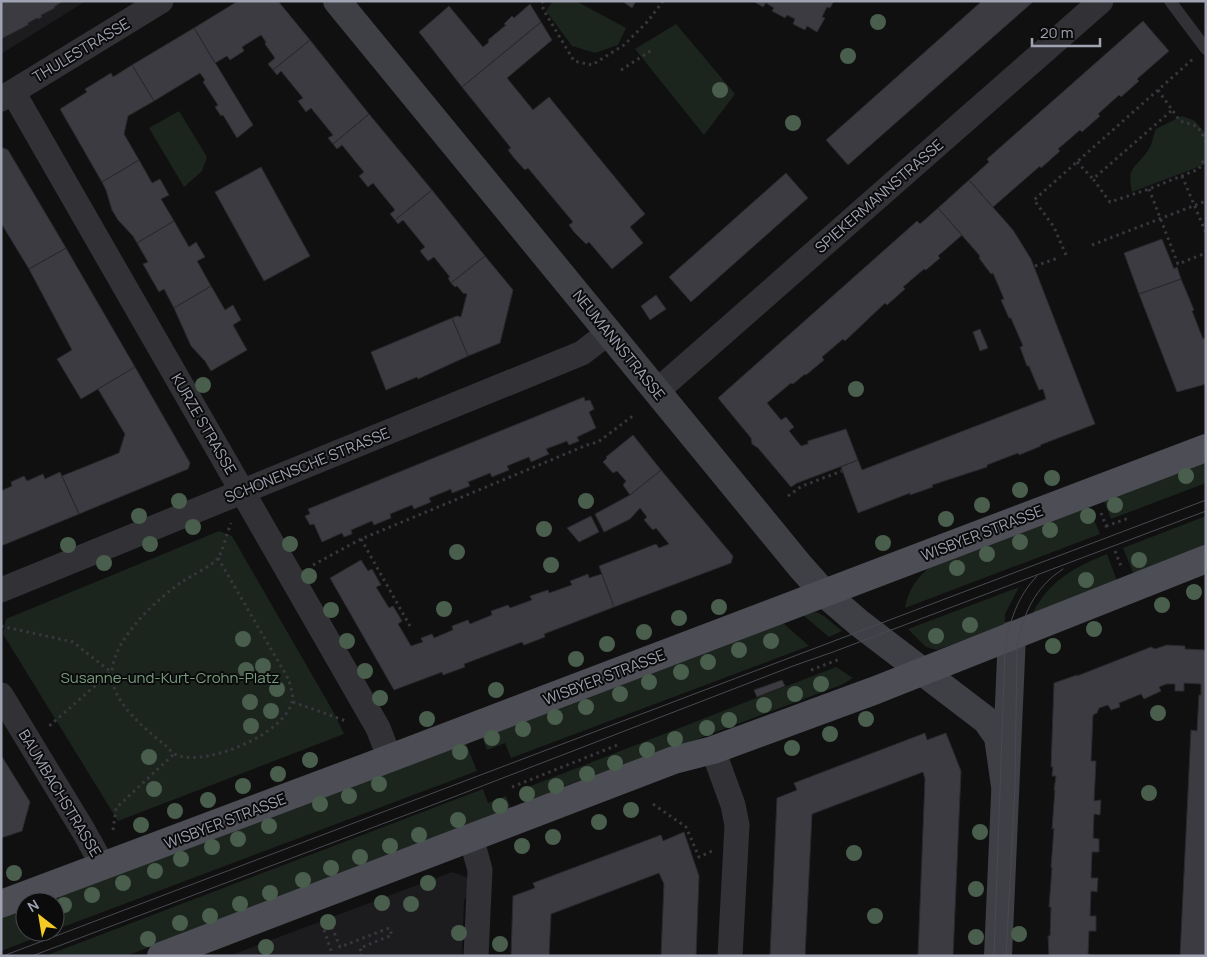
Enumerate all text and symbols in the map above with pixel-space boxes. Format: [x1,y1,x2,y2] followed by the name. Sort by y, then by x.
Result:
[29,13,133,87] street label: THULESTRASSE
[1032,15,1100,47] scale bar
[1040,22,1073,43] text: 20 m
[810,134,948,258] street label: SPIEKERMANNSTRASSE
[568,285,670,405] street label: NEUMANNSTRASSE
[166,369,242,479] street label: KURZE STRASSE
[221,422,393,508] street label: SCHONENSCHE STRASSE
[918,500,1046,566] street label: WISBYER STRASSE
[540,644,668,710] street label: WISBYER STRASSE
[61,667,280,688] park label: Susanne-und-Kurt-Crohn-Platz
[14,725,106,861] street label: BAUMBACHSTRASSE
[161,788,289,854] street label: WISBYER STRASSE
[15,892,65,942] north arrow
[24,895,42,916] text: N

